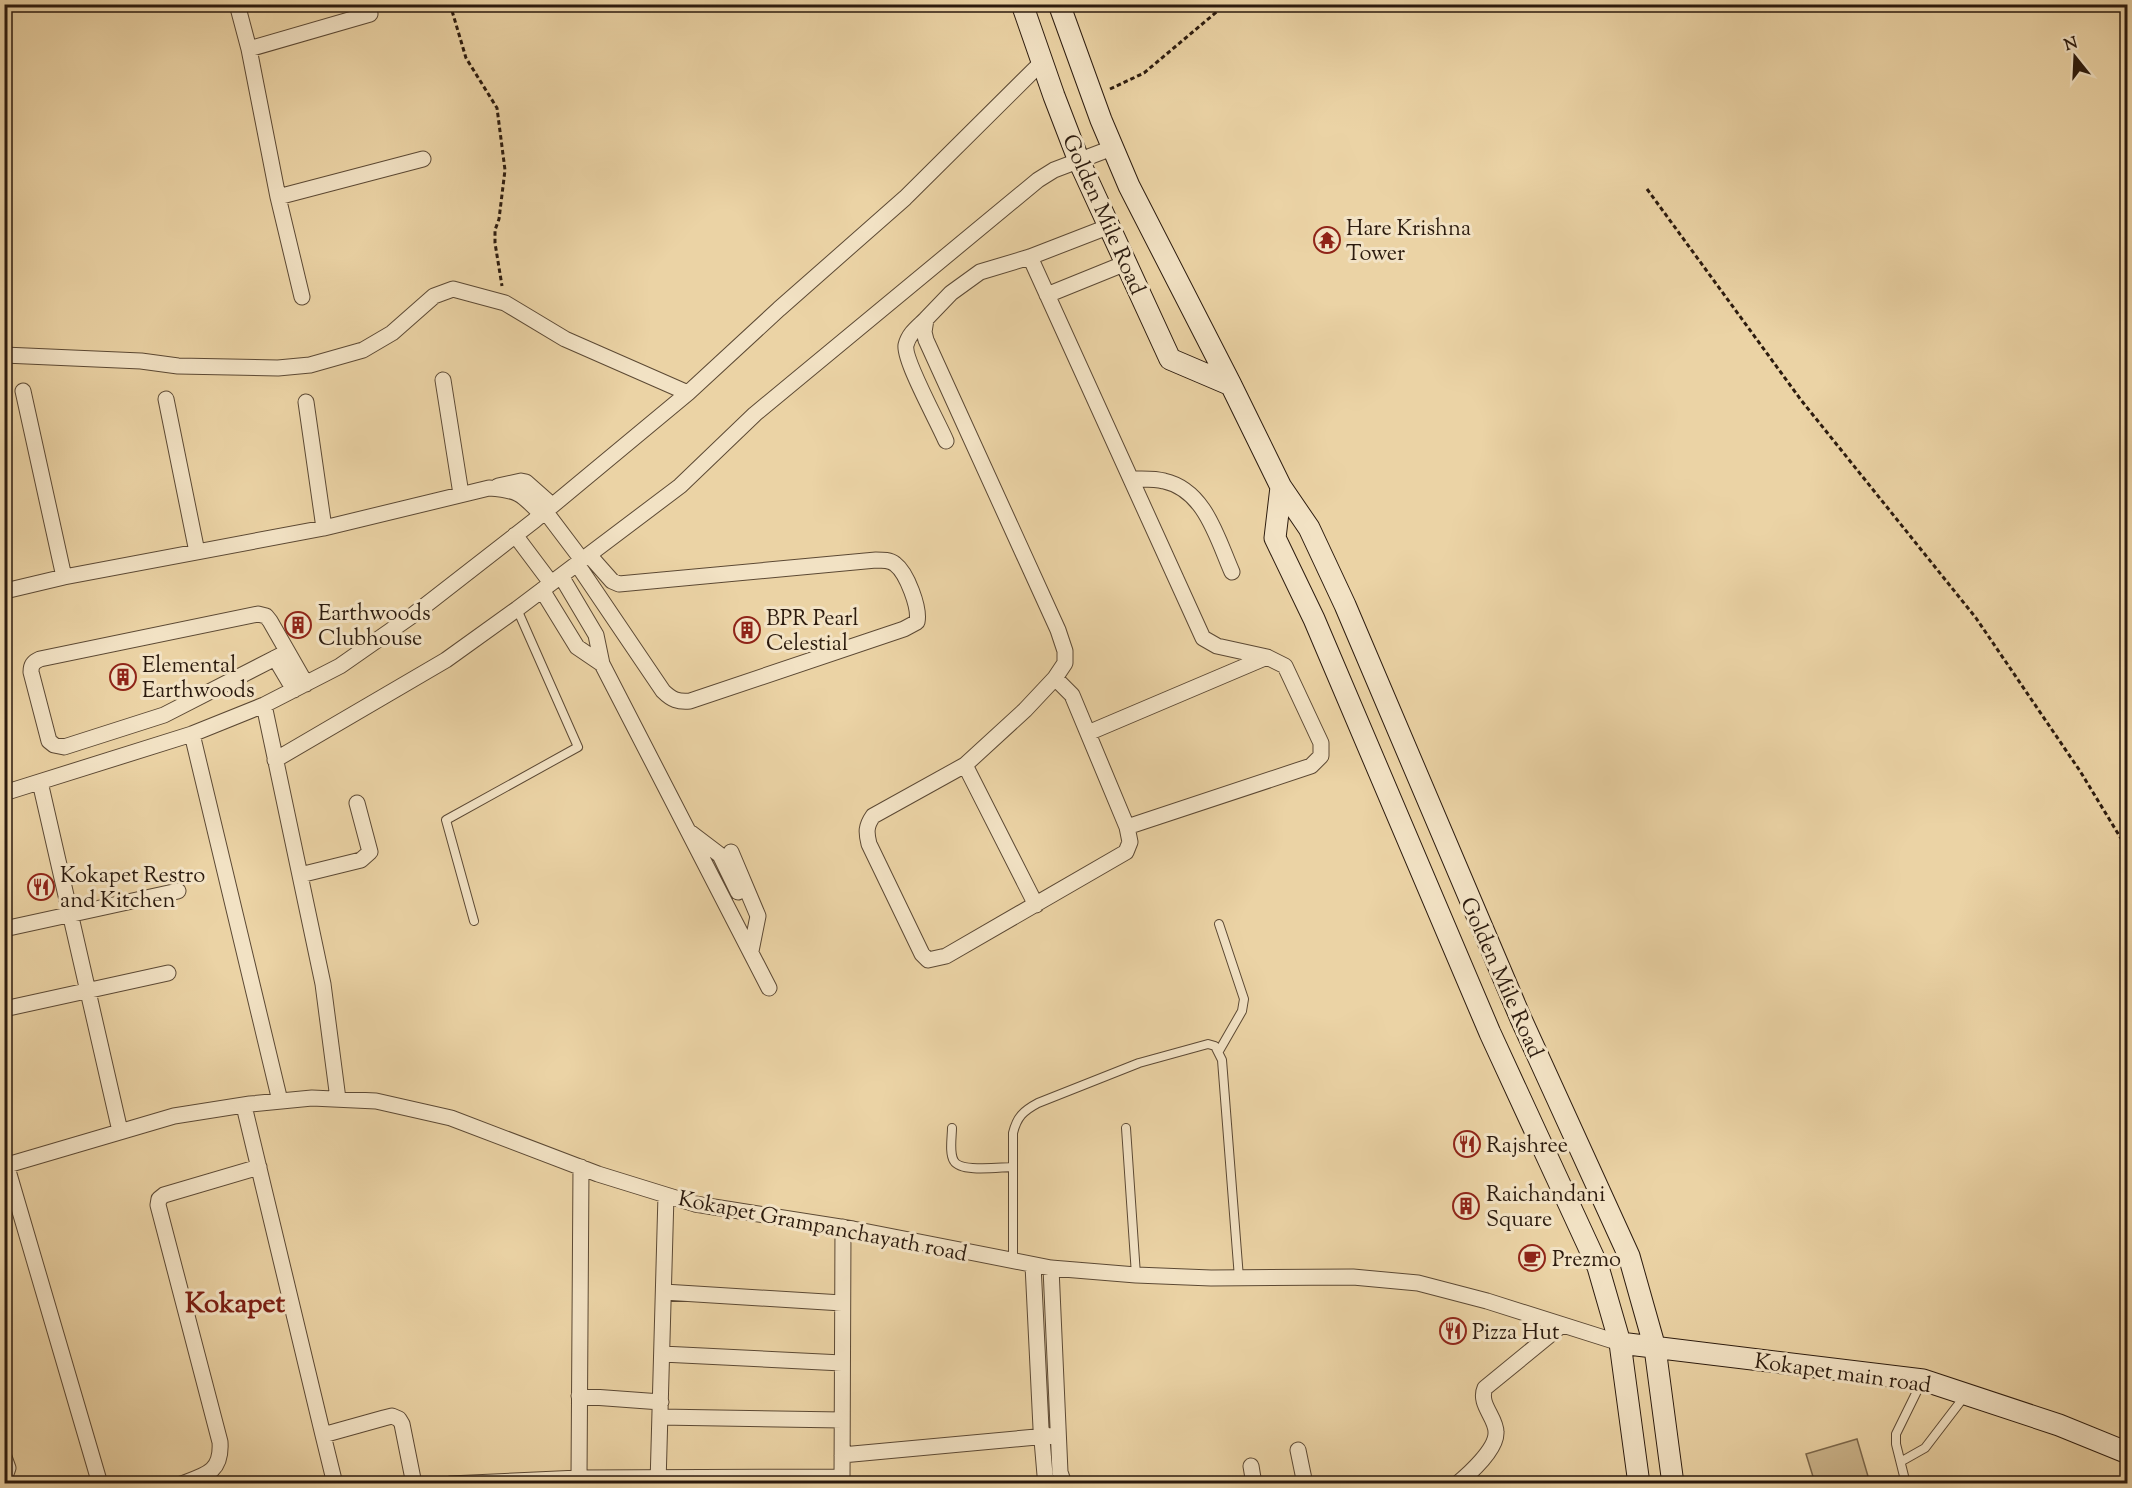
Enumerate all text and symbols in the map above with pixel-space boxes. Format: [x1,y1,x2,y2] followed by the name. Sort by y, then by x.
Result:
[2045,27,2105,87] north arrow
[2062,32,2081,58] text: N
[1053,130,1152,301] street label: Golden Mile Road
[1346,214,1471,271] place label: Hare Krishna Tower
[1312,225,1342,255] temple icon: Hare Krishna Tower
[318,599,431,656] place label: Earthwoods Clubhouse
[766,604,859,661] place label: BPR Pearl Celestial
[283,610,313,640] building icon: Earthwoods Clubhouse
[732,615,762,645] building icon: BPR Pearl Celestial
[142,651,255,708] place label: Elemental Earthwoods
[108,662,138,692] building icon: Elemental Earthwoods
[60,861,205,918] place label: Kokapet Restro and Kitchen
[26,872,56,902] restaurant icon: Kokapet Restro and Kitchen
[1451,893,1550,1064] street label: Golden Mile Road
[1452,1129,1482,1159] restaurant icon: Rajshree
[1486,1131,1568,1163] place label: Rajshree
[1486,1180,1606,1237] place label: Raichandani Square
[675,1184,970,1272] street label: Kokapet Grampanchayath road
[1451,1191,1481,1221] building icon: Raichandani Square
[1517,1243,1547,1273] cafe icon: Prezmo
[1552,1245,1621,1277] place label: Prezmo
[185,1285,285,1325] district label: Kokapet
[1438,1316,1468,1346] restaurant icon: Pizza Hut
[1472,1318,1560,1350] place label: Pizza Hut
[1752,1347,1933,1403] street label: Kokapet main road

